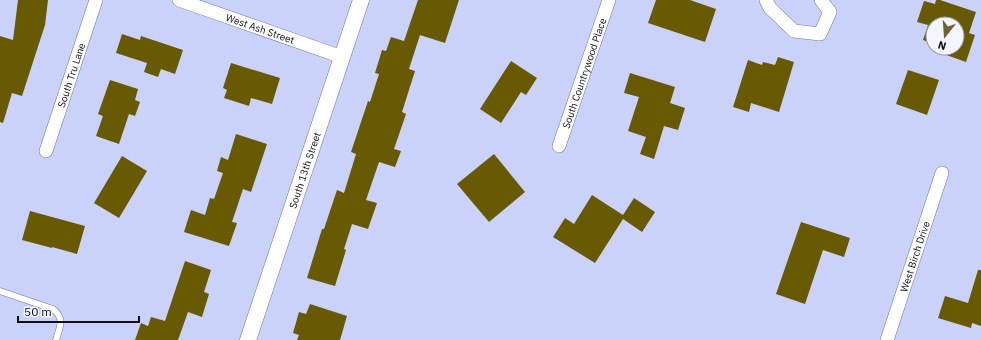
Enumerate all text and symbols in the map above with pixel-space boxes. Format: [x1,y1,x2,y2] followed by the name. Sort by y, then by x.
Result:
[224,11,297,47] street label: West Ash Street
[560,16,610,130] street label: South Countrywood Place
[925,16,965,56] north arrow
[936,38,948,53] text: N
[55,41,89,109] street label: South Tru Lane
[286,130,324,210] street label: South 13th Street
[897,219,933,294] street label: West Birch Drive
[18,298,139,324] scale bar
[24,304,52,319] text: 50 m

